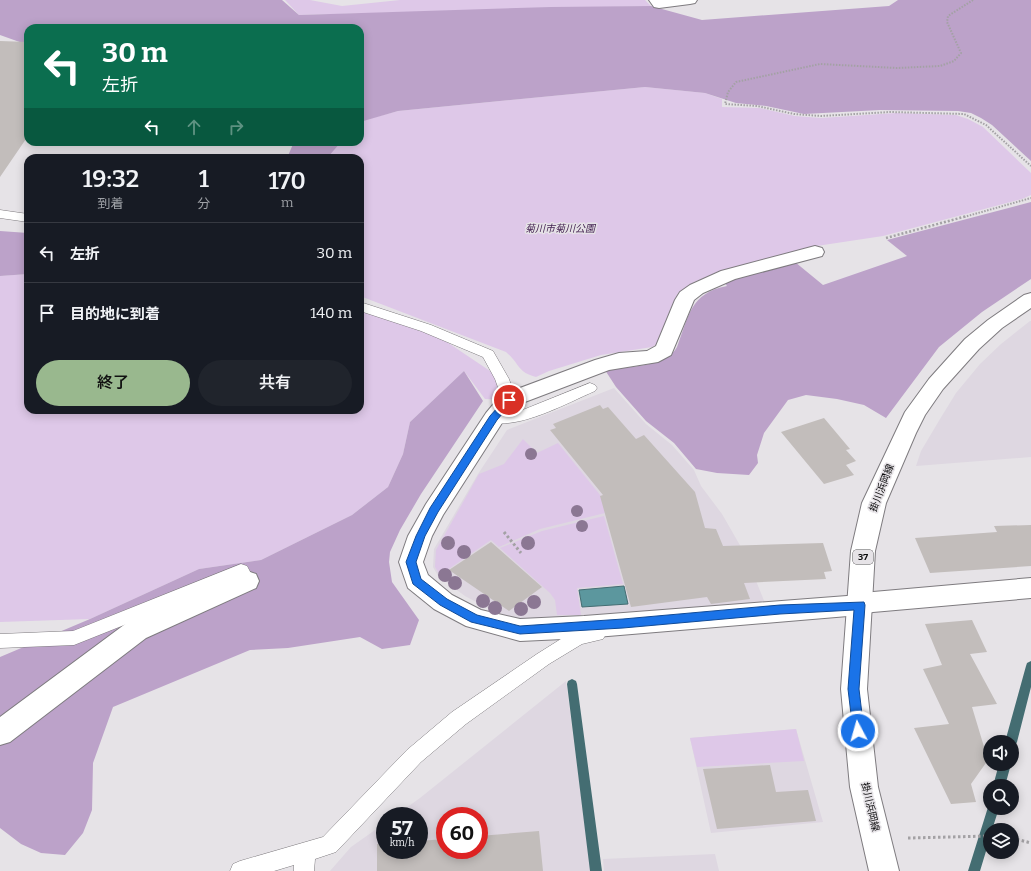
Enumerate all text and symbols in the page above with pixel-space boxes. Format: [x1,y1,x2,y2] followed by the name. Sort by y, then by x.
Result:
[102,36,168,69] text: 30 m
[36,40,88,92] icon: left
[102,74,138,96] text: 左折
[141,116,163,138] icon: left
[183,116,205,138] icon: ahead
[225,116,247,138] icon: right
[82,165,139,193] text: 19:32
[199,165,209,193] text: 1
[268,167,306,195] text: 170
[281,195,293,210] text: m
[98,196,124,211] text: 到着
[197,196,210,211] text: 分
[525,223,597,235] park label: 菊川市菊川公園
[36,242,58,264] icon: left
[317,244,352,262] text: 30 m
[70,245,100,263] text: 左折
[36,302,58,324] icon: arrive
[310,304,352,322] text: 140 m
[70,305,160,323] text: 目的地に到着
[36,360,190,406] button: 終了
[198,360,352,406] button: 共有
[492,383,526,417] pin
[498,389,520,411] icon: arrive
[867,463,897,513] street label: 掛川浜岡線
[853,550,873,564] road number: 37
[837,710,879,752] position arrow
[983,735,1019,859] map controls
[983,735,1019,771] button: sound
[983,779,1019,815] button: search
[859,781,881,833] street label: 掛川浜岡線
[436,807,488,859] speed limit sign: 60
[391,816,413,840] text: 57
[983,823,1019,859] button: layers
[390,837,414,849] text: km/h

